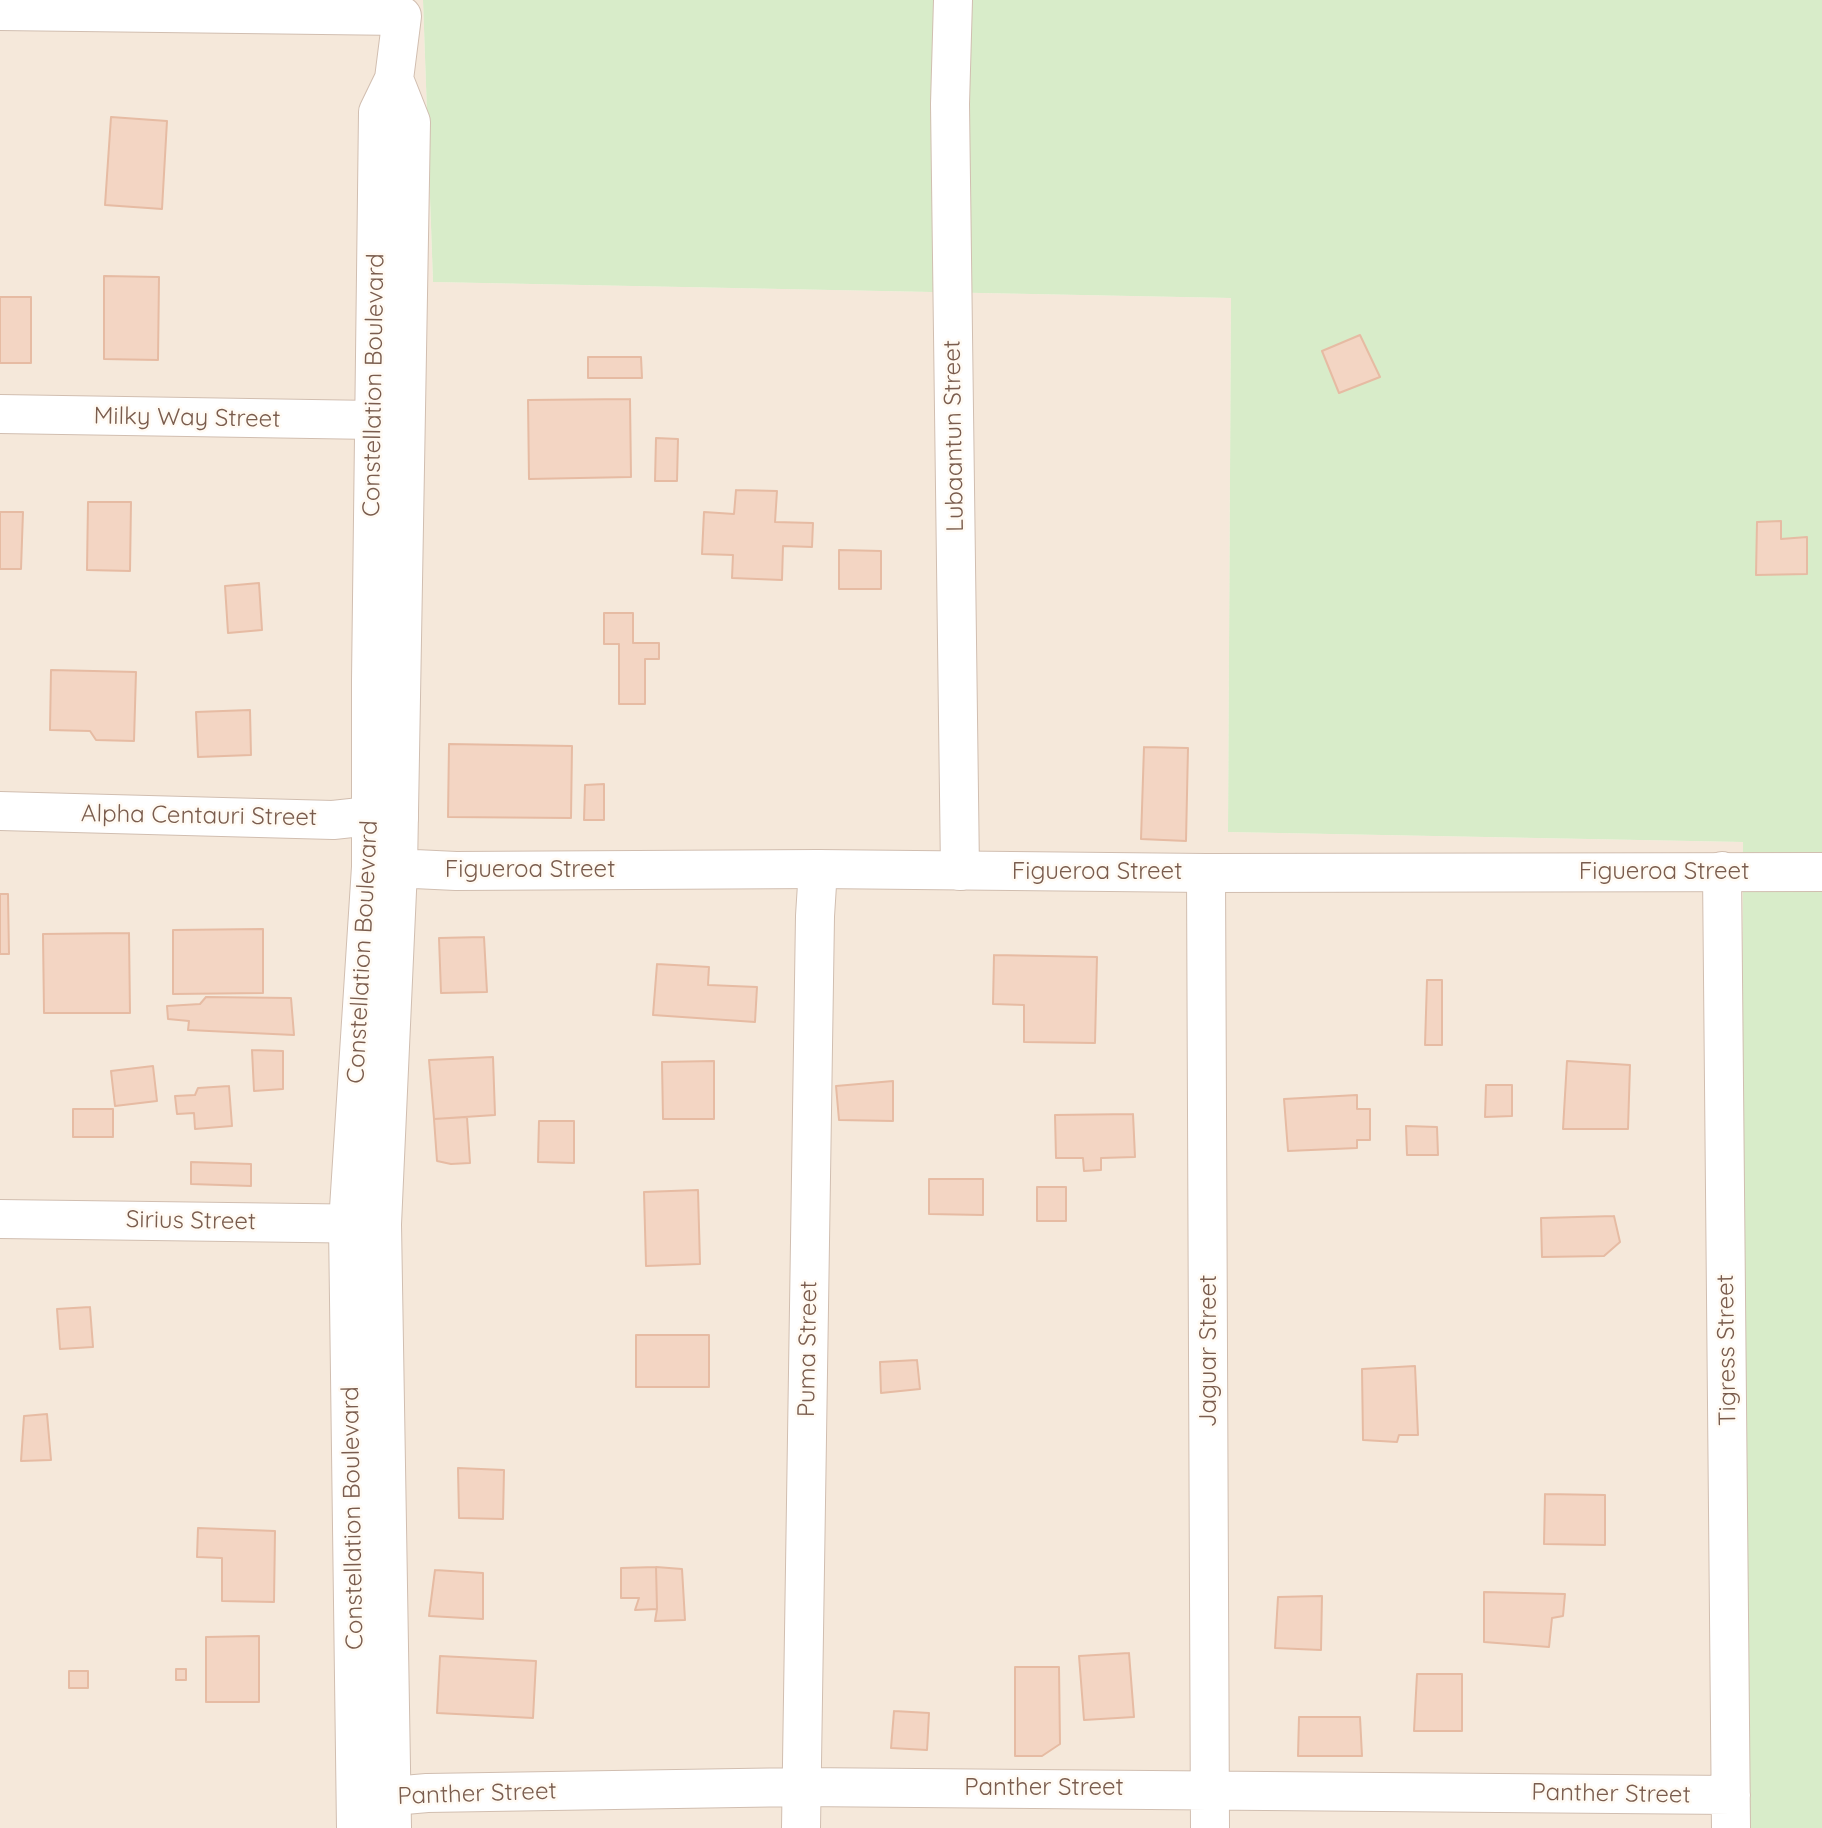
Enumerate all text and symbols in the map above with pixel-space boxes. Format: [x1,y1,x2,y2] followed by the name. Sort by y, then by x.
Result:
[357,253,391,517] street label: Constellation Boulevard
[938,340,970,532] street label: Lubaantun Street
[93,402,281,434] street label: Milky Way Street
[81,800,317,832] street label: Alpha Centauri Street
[342,820,384,1084] street label: Constellation Boulevard
[445,856,615,884] street label: Figueroa Street
[1012,858,1182,886] street label: Figueroa Street
[1579,858,1749,886] street label: Figueroa Street
[126,1205,256,1237] street label: Sirius Street
[1711,1274,1743,1426] street label: Tigress Street
[1195,1275,1223,1427] street label: Jaguar Street
[792,1281,824,1417] street label: Puma Street
[336,1386,370,1650] street label: Constellation Boulevard
[964,1774,1124,1802] street label: Panther Street
[397,1777,557,1811] street label: Panther Street
[1531,1778,1691,1810] street label: Panther Street

